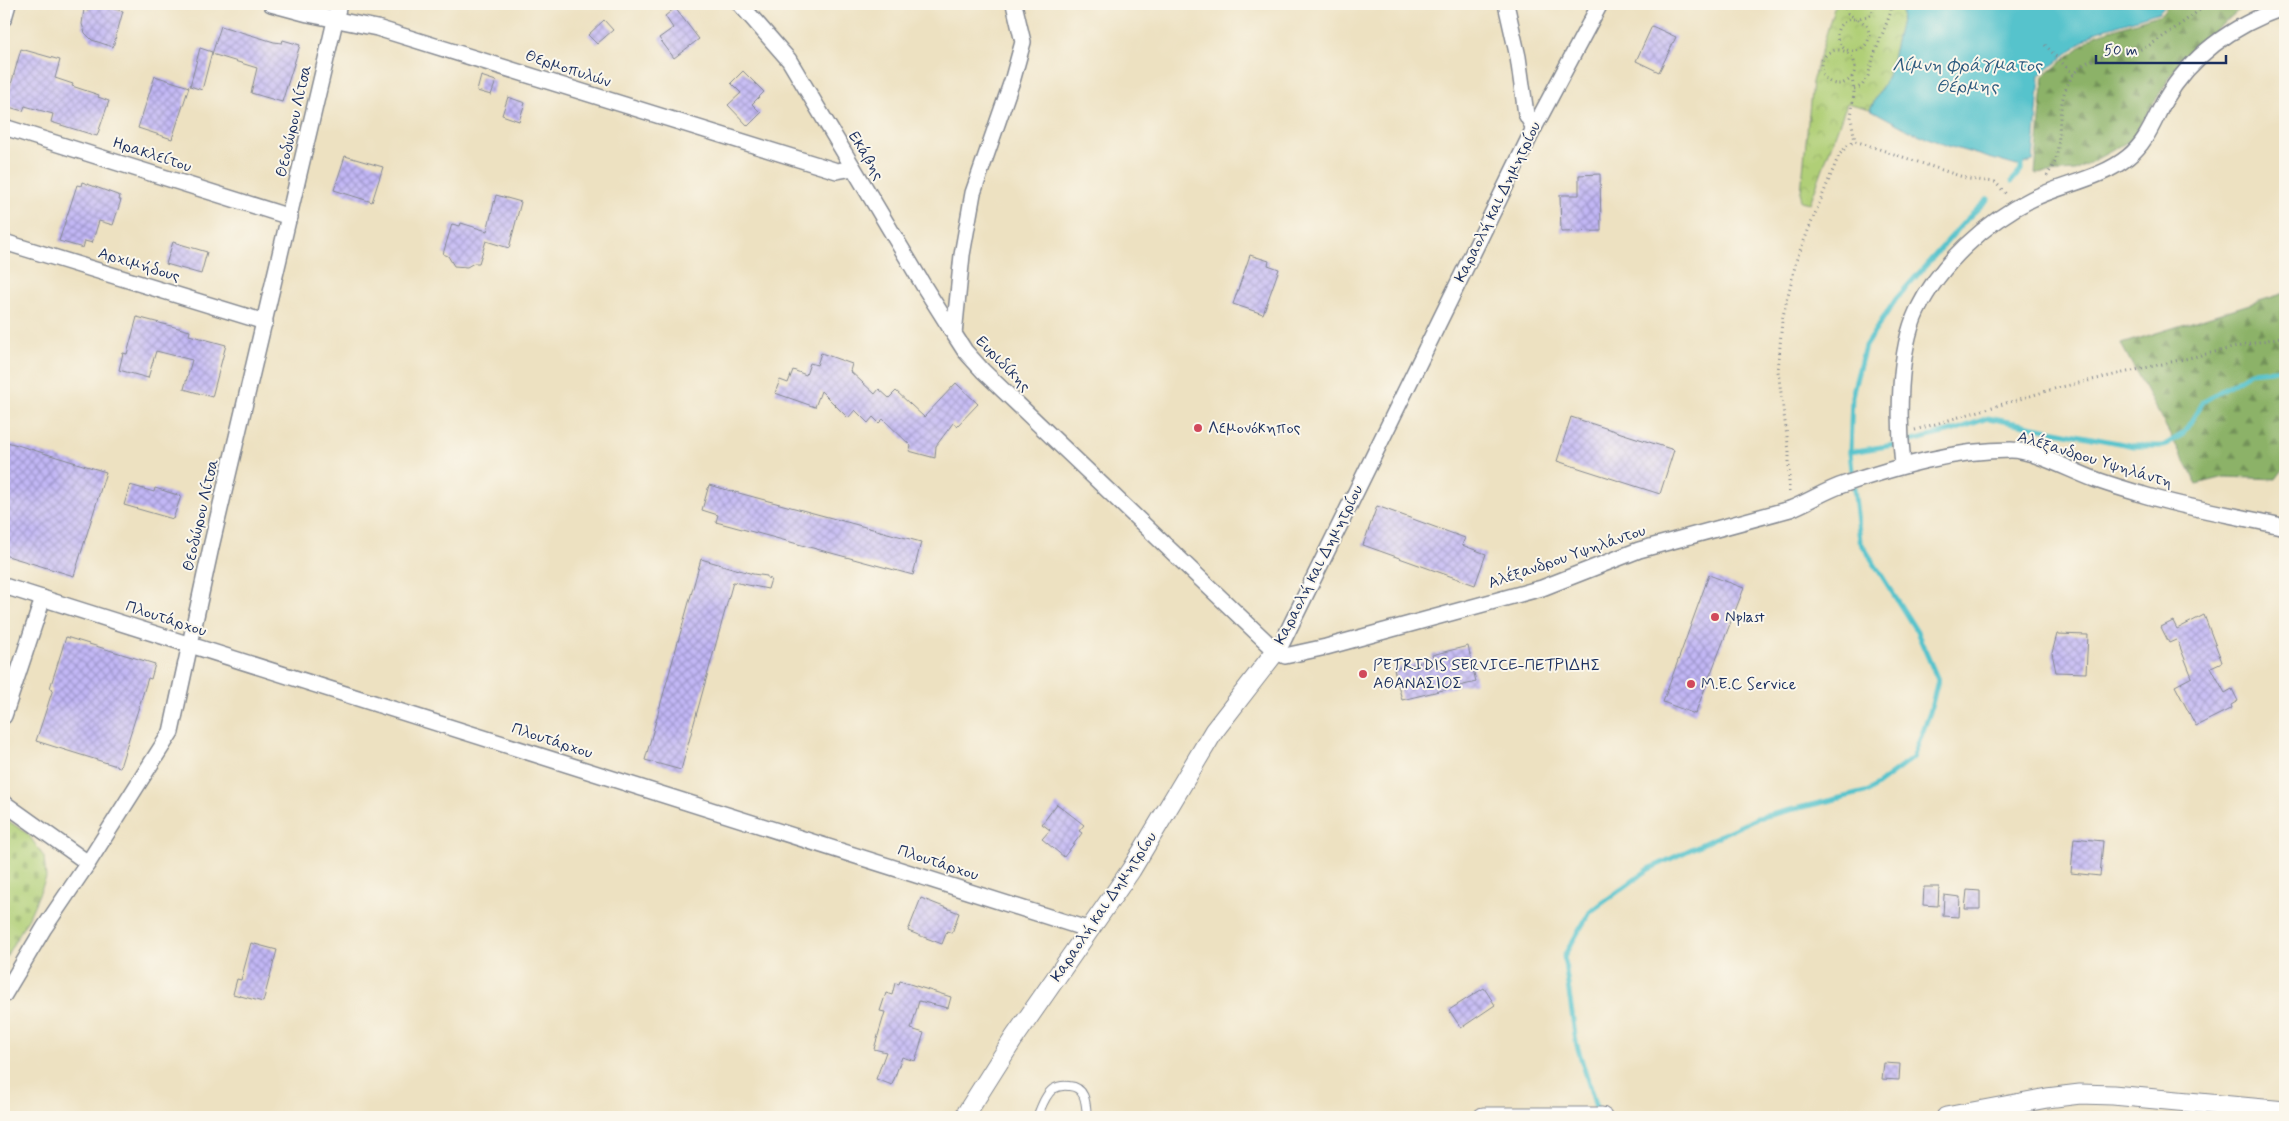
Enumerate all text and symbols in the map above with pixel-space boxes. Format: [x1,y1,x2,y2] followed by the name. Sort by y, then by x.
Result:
[2096,32,2226,64] scale bar
[2104,41,2138,61] text: 50 m
[522,45,614,93] street label: Θερμοπυλών
[1892,54,2043,99] water label: Λίμνη Φράγματος Θέρμης
[271,63,317,179] street label: Θεοδώρου Λίτσα
[1450,118,1546,286] street label: Καραολή και Δημητρίου
[843,128,889,184] street label: Εκάβης
[110,132,194,178] street label: Ηρακλείτου
[96,243,182,287] street label: Αρχιμήδους
[971,331,1035,397] street label: Ευριδίκης
[1208,418,1301,439] place label: Λεμονόκηπος
[1192,422,1204,434] marker: Λεμονόκηπος
[2015,425,2176,494] street label: Αλέξανδρου Υψηλάντη
[178,457,224,573] street label: Θεοδώρου Λίτσα
[1270,482,1368,648] street label: Καραολή και Δημητρίου
[1485,519,1649,594] street label: Αλέξανδρου Υψηλάντου
[123,596,209,642] street label: Πλουτάρχου
[1725,607,1765,628] place label: Nplast
[1709,611,1721,623] marker: Nplast
[1373,655,1600,694] place label: PETRIDIS SERVICE-ΠΕΤΡΙΔΗΣ ΑΘΑΝΑΣΙΟΣ
[1357,668,1369,680] marker: PETRIDIS SERVICE-ΠΕΤΡΙΔΗΣ ΑΘΑΝΑΣΙΟΣ
[1701,674,1797,695] place label: M.E.C Service
[1685,678,1697,690] marker: M.E.C Service
[509,718,595,764] street label: Πλουτάρχου
[1046,828,1162,986] street label: Καραολή και Δημητρίου
[895,840,981,886] street label: Πλουτάρχου

